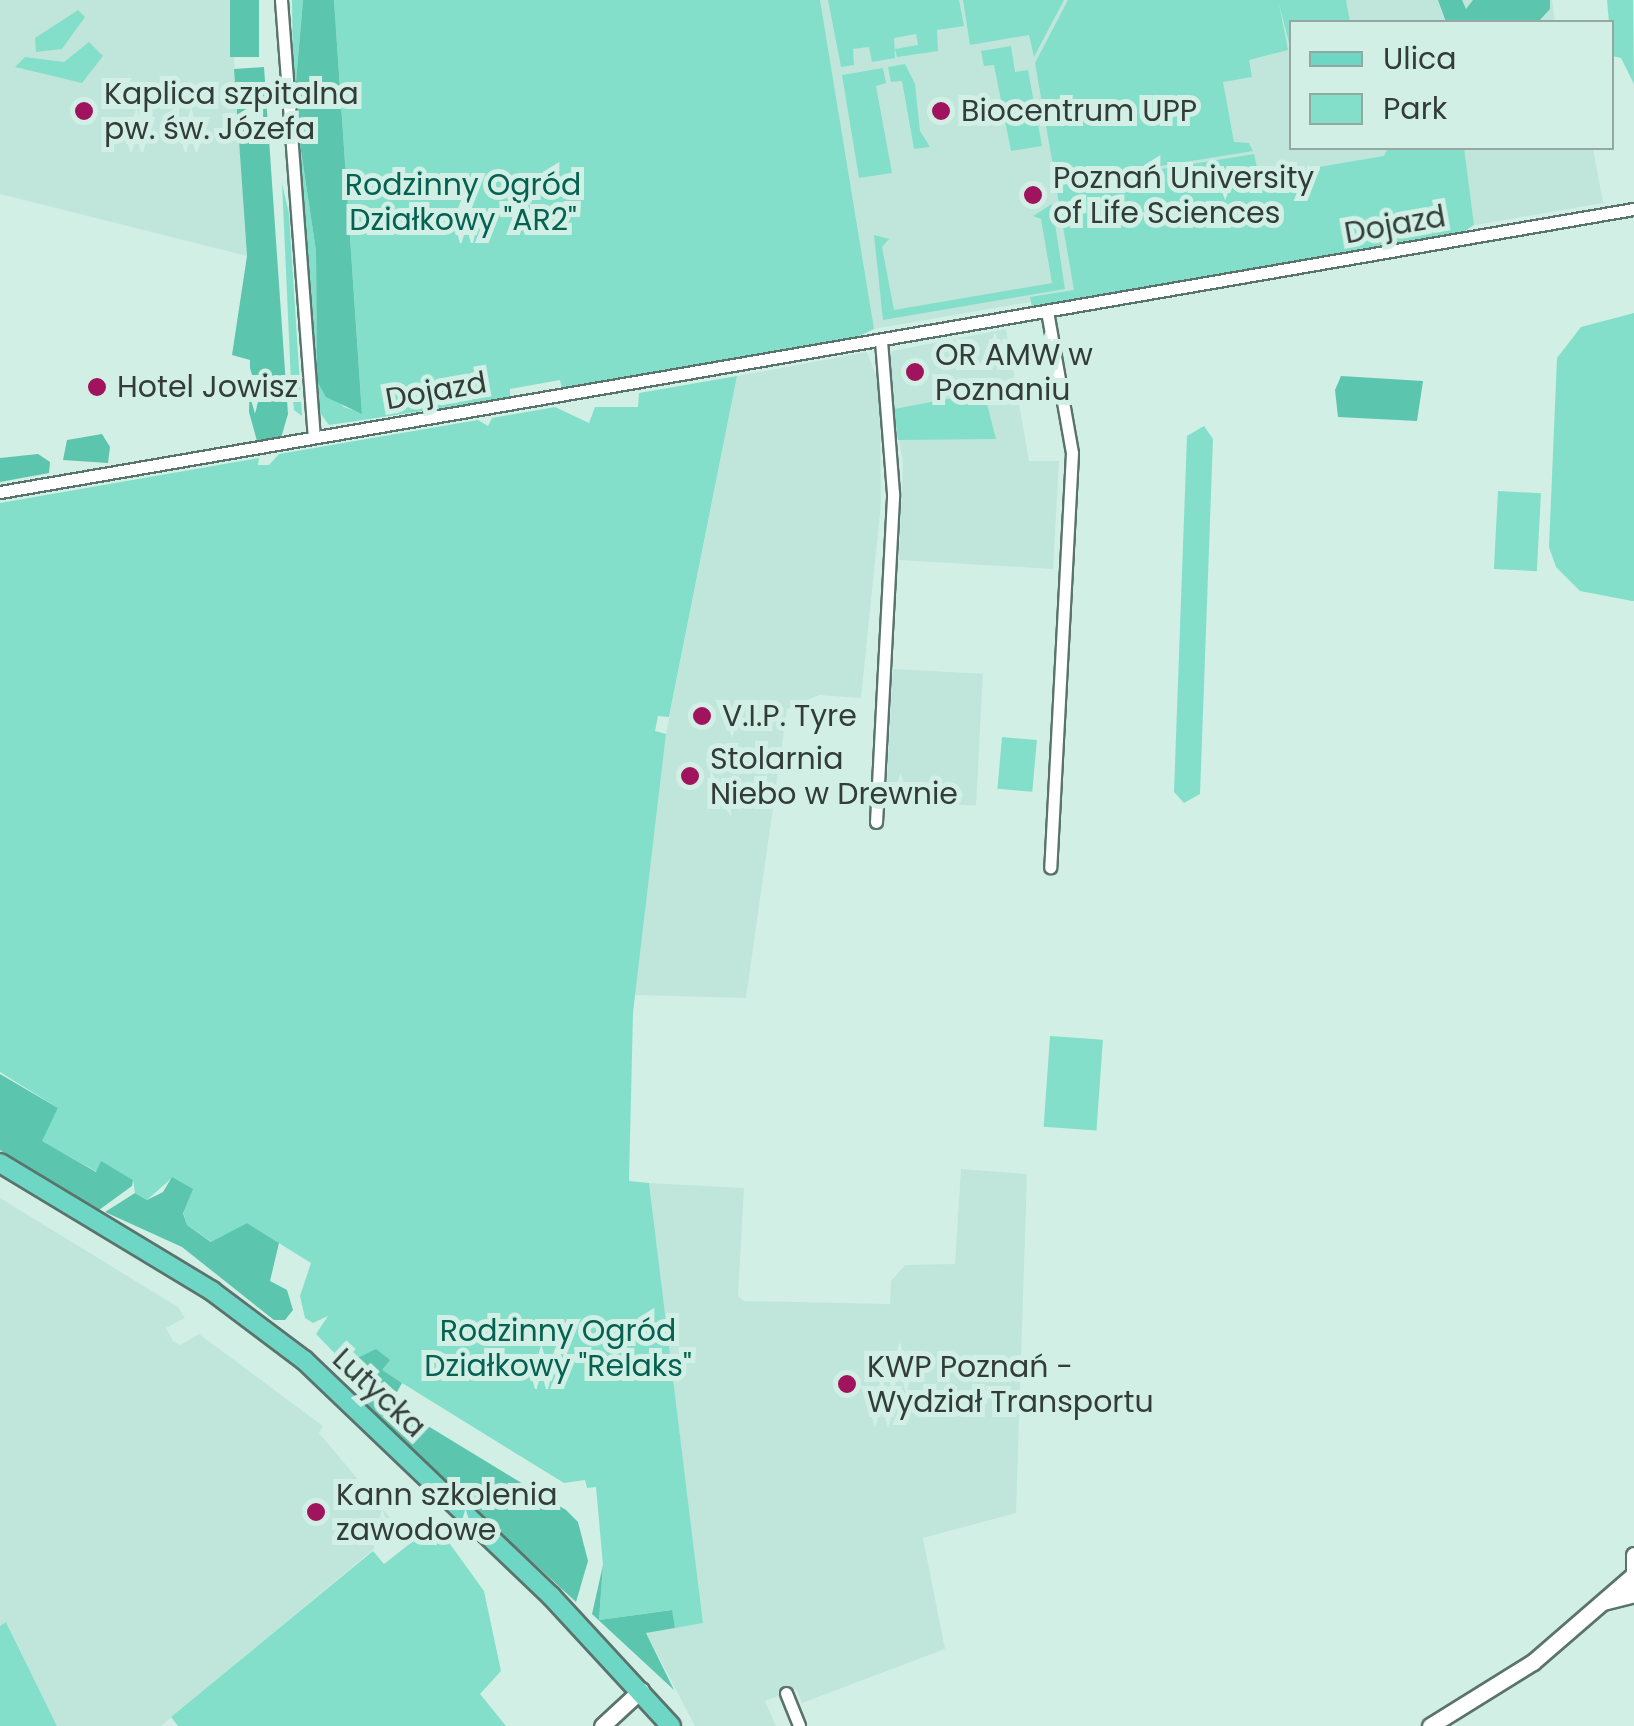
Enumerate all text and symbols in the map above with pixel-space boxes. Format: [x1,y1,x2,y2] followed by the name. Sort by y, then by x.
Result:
[1289,20,1614,150] legend
[1383,37,1457,80] text: Ulica
[104,76,359,146] place label: Kaplica szpitalna pw. św. Józefa
[1383,87,1447,130] text: Park
[961,93,1197,129] place label: Biocentrum UPP
[73,100,95,122] marker: Kaplica szpitalna pw. św. Józefa
[930,100,952,122] marker: Biocentrum UPP
[1053,160,1314,230] place label: Poznań University of Life Sciences
[345,167,581,238] park label: Rodzinny Ogród Działkowy "AR2"
[1022,184,1044,206] marker: Poznań University of Life Sciences
[1342,198,1448,252] street label: Dojazd
[935,337,1093,408] place label: OR AMW w Poznaniu
[904,361,926,383] marker: OR AMW w Poznaniu
[383,364,489,418] street label: Dojazd
[117,369,298,405] place label: Hotel Jowisz
[86,376,108,398] marker: Hotel Jowisz
[722,698,857,734] place label: V.I.P. Tyre
[691,705,713,727] marker: V.I.P. Tyre
[710,741,958,812] place label: Stolarnia Niebo w Drewnie
[679,765,701,787] marker: Stolarnia Niebo w Drewnie
[424,1313,692,1384] park label: Rodzinny Ogród Działkowy "Relaks"
[325,1341,433,1445] street label: Lutycka
[867,1349,1154,1420] place label: KWP Poznań - Wydział Transportu
[836,1373,858,1395] marker: KWP Poznań - Wydział Transportu
[336,1477,557,1548] place label: Kann szkolenia zawodowe
[305,1501,327,1523] marker: Kann szkolenia zawodowe

